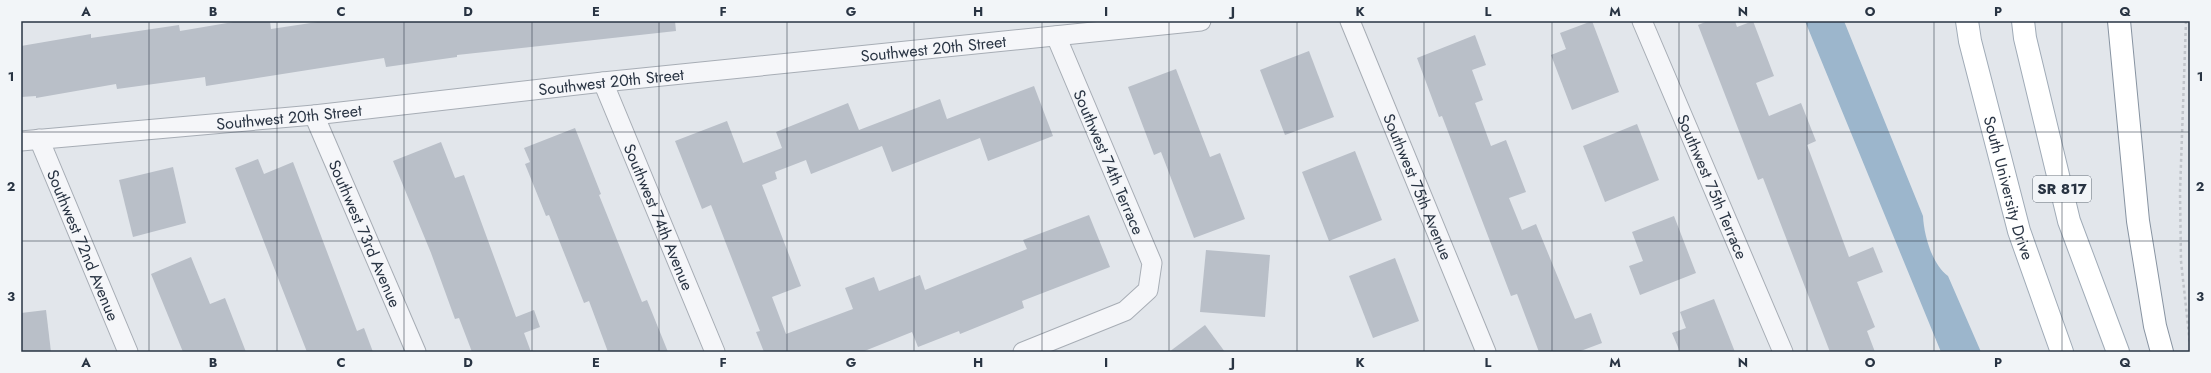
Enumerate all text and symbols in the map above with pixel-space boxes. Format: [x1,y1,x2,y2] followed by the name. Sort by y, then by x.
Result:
[80,2,91,21] text: A
[209,2,218,21] text: B
[336,2,346,21] text: C
[463,2,473,21] text: D
[592,2,600,21] text: E
[719,2,727,21] text: F
[846,2,857,21] text: G
[973,2,983,21] text: H
[1104,2,1108,21] text: I
[1228,2,1235,21] text: J
[1355,2,1365,21] text: K
[1485,2,1492,21] text: L
[1609,2,1621,21] text: M
[1738,2,1748,21] text: N
[1865,2,1876,21] text: O
[1994,2,2002,21] text: P
[2119,2,2131,21] text: Q
[859,30,1007,68] street label: Southwest 20th Street
[537,63,685,101] street label: Southwest 20th Street
[8,67,14,86] text: 1
[2197,67,2203,86] text: 1
[1068,86,1149,238] street label: Southwest 74th Terrace
[215,99,363,136] street label: Southwest 20th Street
[1377,110,1458,264] street label: Southwest 75th Avenue
[1671,111,1753,263] street label: Southwest 75th Terrace
[1978,114,2039,263] street label: South University Drive
[618,140,699,294] street label: Southwest 74th Avenue
[323,156,406,311] street label: Southwest 73rd Avenue
[41,166,125,324] street label: Southwest 72nd Avenue
[2033,176,2091,202] road number: SR 817
[7,177,15,196] text: 2
[2196,177,2204,196] text: 2
[7,287,15,306] text: 3
[2196,287,2204,306] text: 3
[80,353,91,372] text: A
[209,353,218,372] text: B
[336,353,346,372] text: C
[463,353,473,372] text: D
[592,353,600,372] text: E
[719,353,727,372] text: F
[846,353,857,372] text: G
[973,353,983,372] text: H
[1104,353,1108,372] text: I
[1228,353,1235,372] text: J
[1355,353,1365,372] text: K
[1485,353,1492,372] text: L
[1609,353,1621,372] text: M
[1738,353,1748,372] text: N
[1865,353,1876,372] text: O
[1994,353,2002,372] text: P
[2119,353,2131,372] text: Q

